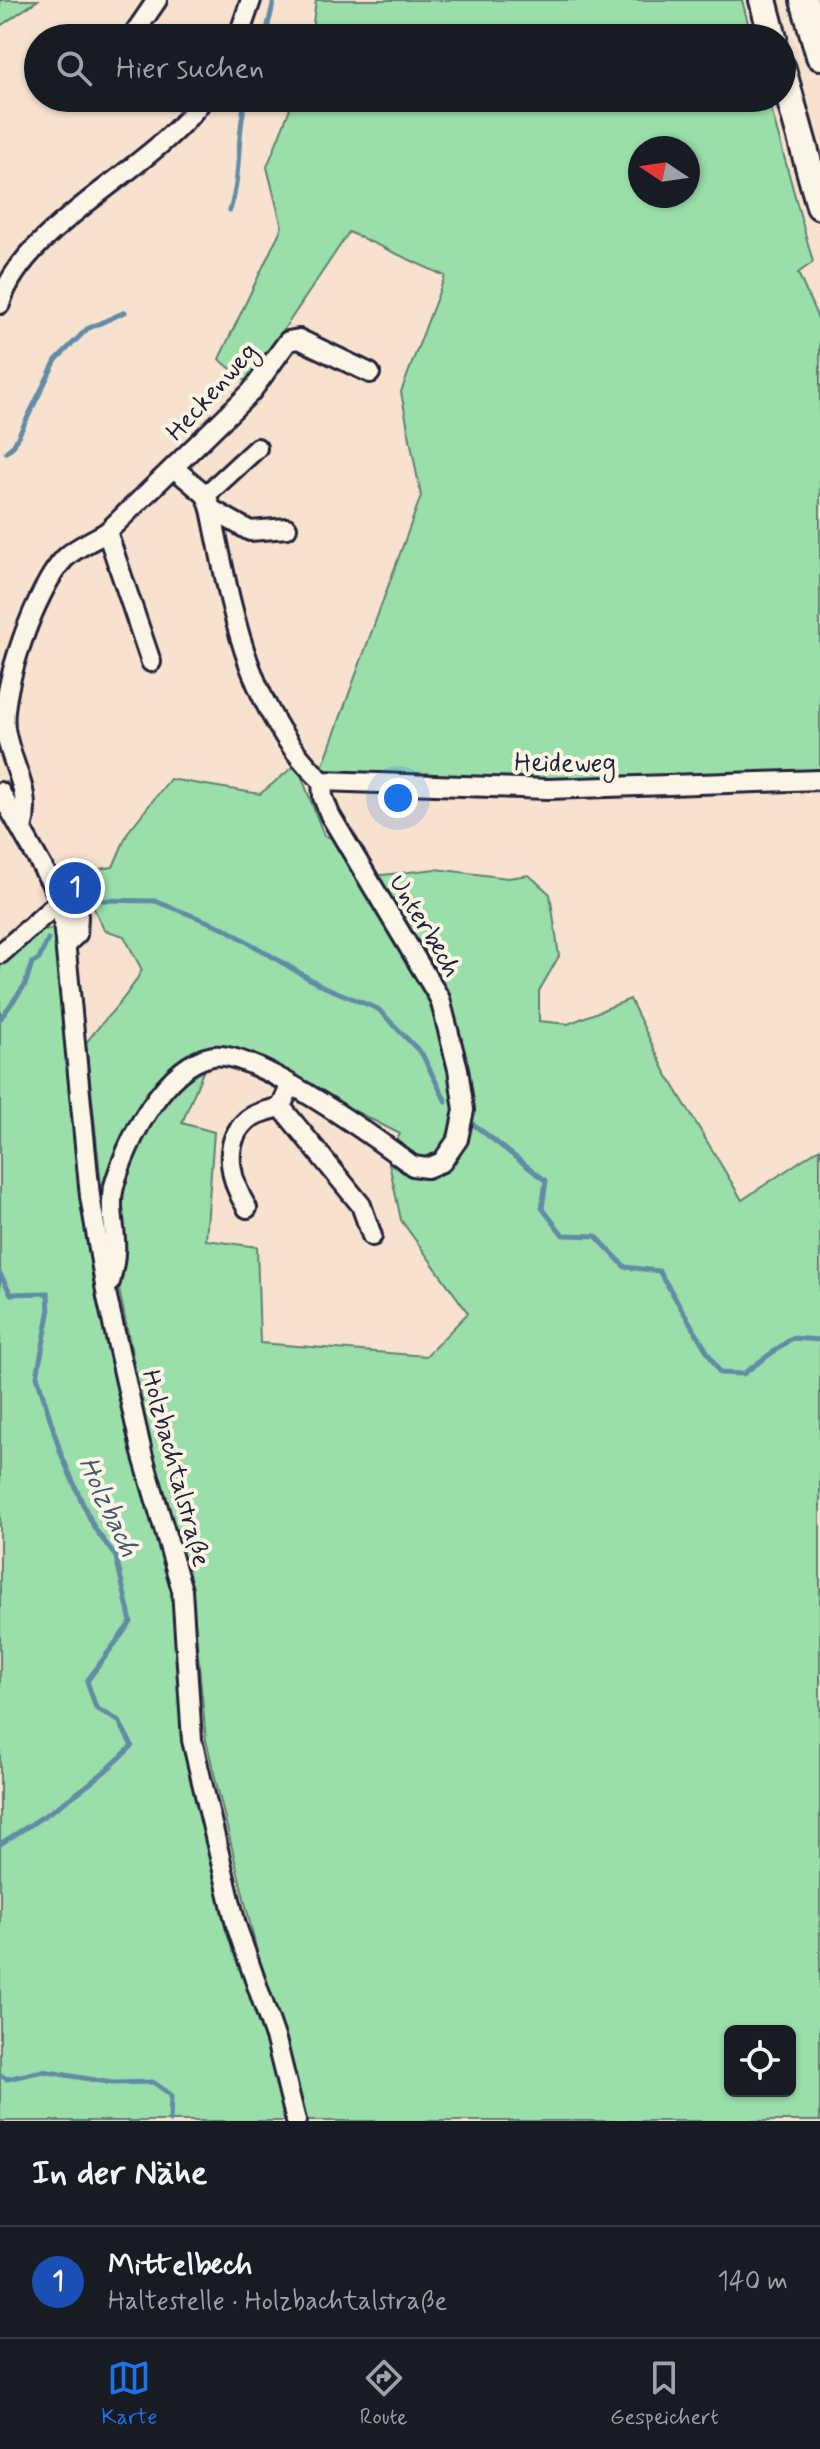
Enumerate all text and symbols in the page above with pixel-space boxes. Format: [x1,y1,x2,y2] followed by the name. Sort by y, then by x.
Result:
[24,24,796,112] search box
[52,46,96,90] icon: search
[116,49,264,88] text: Hier suchen
[628,136,700,208] north arrow
[159,336,267,450] street label: Heckenweg
[514,747,616,783] street label: Heideweg
[378,778,418,818] your location
[49,858,101,918] pin: 1
[380,868,468,984] street label: Unterbech
[132,1366,218,1571] street label: Holzbachtalstraße
[69,1451,147,1563] water label: Holzbach
[724,2025,796,2097] map controls
[724,2025,796,2097] button: locate
[32,2151,207,2196] text: In der Nähe
[108,2246,253,2285] text: Mittelbech
[52,2265,64,2299] text: 1
[717,2265,788,2299] text: 140 m
[108,2285,447,2319] text: Haltestelle · Holzbachtalstraße
[101,2356,157,2432] tab: Karte
[360,2356,408,2432] tab: Route
[610,2356,719,2432] tab: Gespeichert

